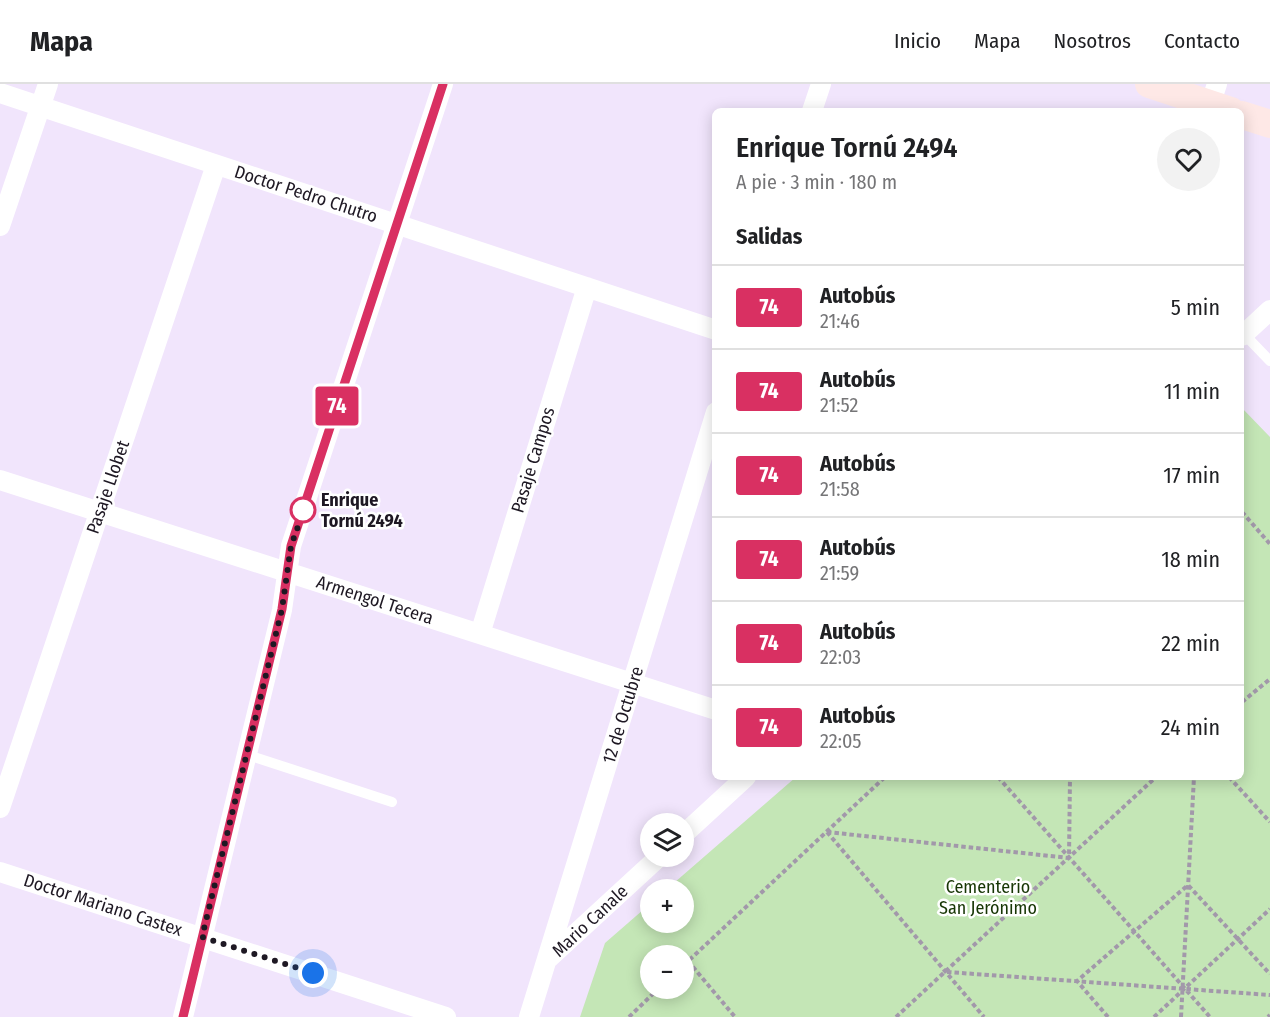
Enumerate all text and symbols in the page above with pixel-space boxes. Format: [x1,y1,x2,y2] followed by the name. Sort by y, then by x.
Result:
[30,25,93,58] text: Mapa
[894,28,941,54] text: Inicio
[974,28,1021,54] text: Mapa
[1054,28,1131,54] text: Nosotros
[1164,28,1240,54] text: Contacto
[1157,128,1220,191] button: heart
[736,131,957,164] text: Enrique Tornú 2494
[232,160,380,228] street label: Doctor Pedro Chutro
[736,170,897,194] text: A pie · 3 min · 180 m
[736,223,802,250] text: Salidas
[820,282,895,309] text: Autobús
[759,294,779,320] text: 74
[1171,294,1220,321] text: 5 min
[820,309,860,333] text: 21:46
[820,366,895,393] text: Autobús
[759,378,779,404] text: 74
[1164,378,1220,405] text: 11 min
[310,386,364,426] line badge: 74
[327,393,347,419] text: 74
[820,393,858,417] text: 21:52
[506,404,560,516] street label: Pasaje Campos
[82,437,134,537] street label: Pasaje Llobet
[820,450,895,477] text: Autobús
[759,462,779,488] text: 74
[1163,462,1220,489] text: 17 min
[820,477,860,501] text: 21:58
[321,489,403,532] place label: Enrique Tornú 2494
[290,497,316,523] marker: Enrique Tornú 2494
[820,534,895,561] text: Autobús
[759,546,779,572] text: 74
[1161,546,1220,573] text: 18 min
[820,561,859,585] text: 21:59
[314,571,436,629] street label: Armengol Tecera
[820,618,895,645] text: Autobús
[759,630,779,656] text: 74
[1161,630,1220,657] text: 22 min
[820,645,861,669] text: 22:03
[598,664,648,766] street label: 12 de Octubre
[820,702,895,729] text: Autobús
[759,714,779,740] text: 74
[1161,714,1220,741] text: 24 min
[820,729,861,753] text: 22:05
[640,813,694,999] map controls
[640,813,694,867] button: layers
[21,869,185,941] street label: Doctor Mariano Castex
[939,876,1037,919] park label: Cementerio San Jerónimo
[640,879,694,933] button: +
[548,880,633,962] street label: Mario Canale
[640,945,694,999] button: −
[298,958,328,988] your location

